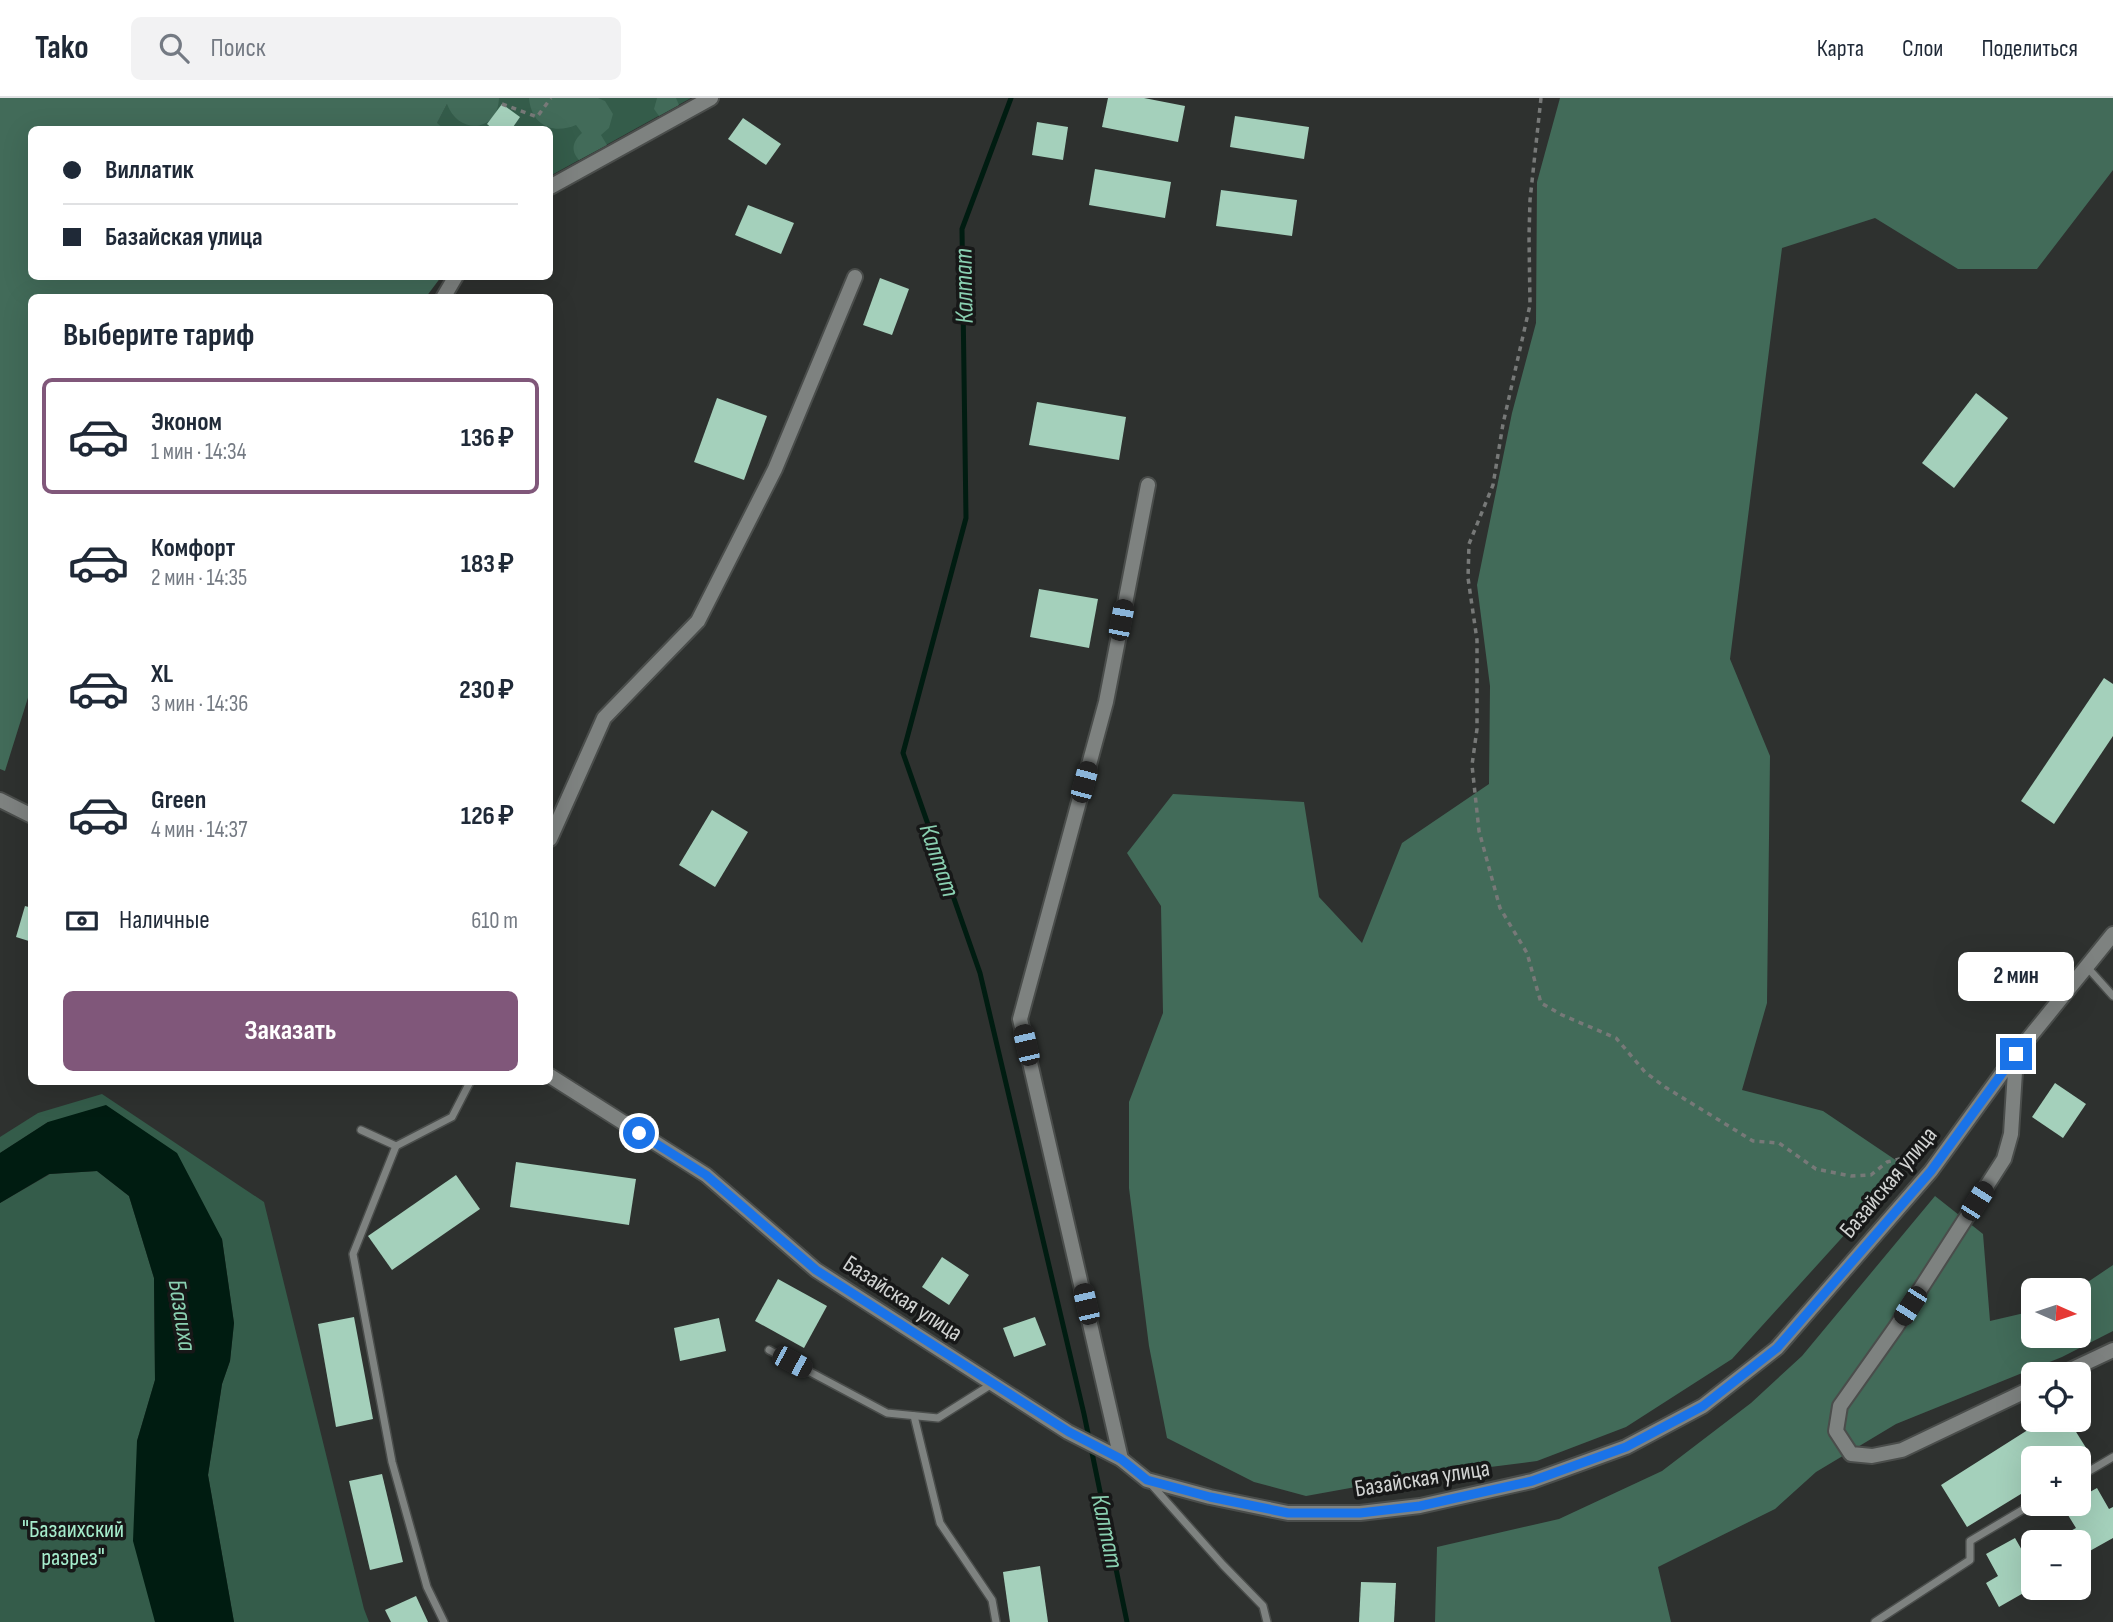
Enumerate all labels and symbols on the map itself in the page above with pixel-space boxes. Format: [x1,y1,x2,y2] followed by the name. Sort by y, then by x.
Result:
[948,248,981,324] water label: Калтат
[1107,597,1136,643] car
[1069,759,1100,805] car
[912,820,965,901] water label: Калтат
[1958,953,2074,1002] callout: 2 мин
[1012,1022,1041,1068] car
[2000,1038,2032,1070] route end
[623,1117,655,1149] route start
[1833,1121,1943,1244] street label: Базайская улица
[1957,1178,1998,1224] car
[838,1249,968,1348] street label: Базайская улица
[161,1277,203,1354] water label: Базаиха
[2021,1278,2091,1348] north arrow
[1072,1281,1101,1327] car
[1890,1283,1931,1329] car
[769,1343,816,1381] car
[1352,1454,1492,1503] street label: Базайская улица
[1084,1491,1130,1571] water label: Калтат
[22,1515,124,1572] park label: "Базаихский разрез"

